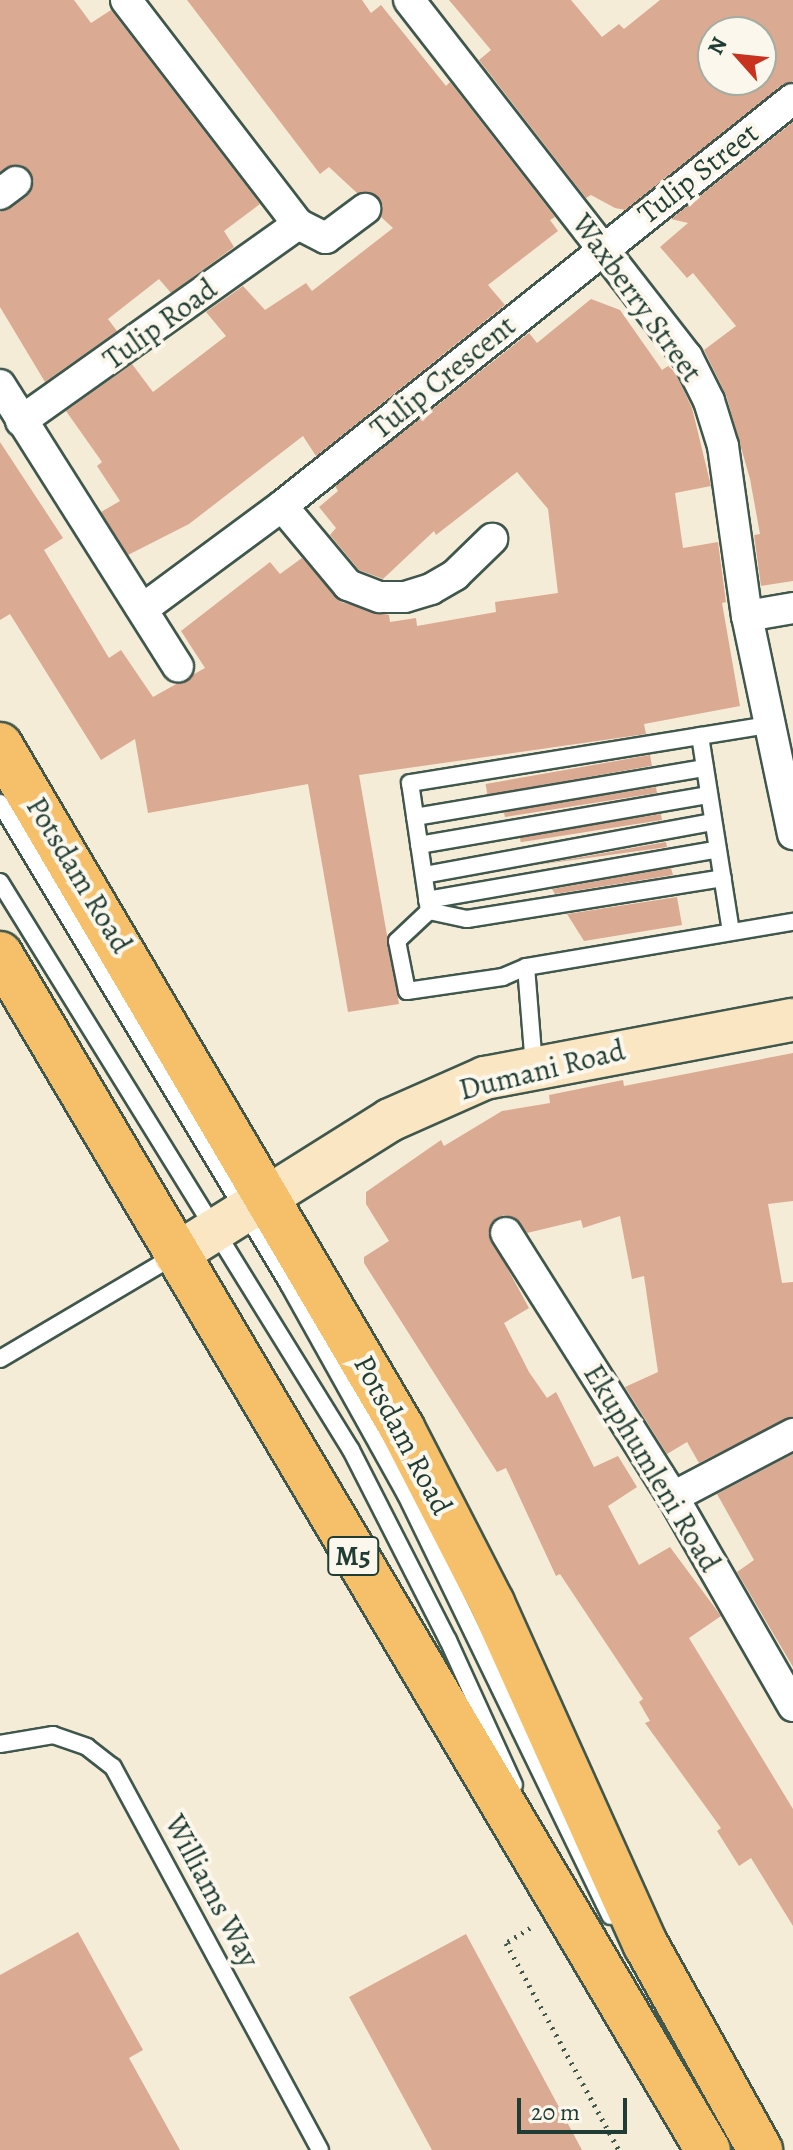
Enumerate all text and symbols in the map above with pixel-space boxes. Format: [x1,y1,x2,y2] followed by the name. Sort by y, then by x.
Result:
[697,16,777,96] north arrow
[700,32,734,60] text: N
[631,115,765,231] street label: Tulip Street
[564,207,710,389] street label: Waxberry Street
[96,271,224,377] street label: Tulip Road
[363,308,523,446] street label: Tulip Crescent
[18,791,140,959] street label: Potsdam Road
[455,1032,629,1108] street label: Dumani Road
[346,1349,460,1521] street label: Potsdam Road
[576,1358,728,1578] street label: Ekuphumleni Road
[327,1532,379,1580] road number: M5
[157,1809,267,1973] street label: Williams Way
[521,2082,631,2132] scale bar
[531,2096,580,2128] text: 20 m

